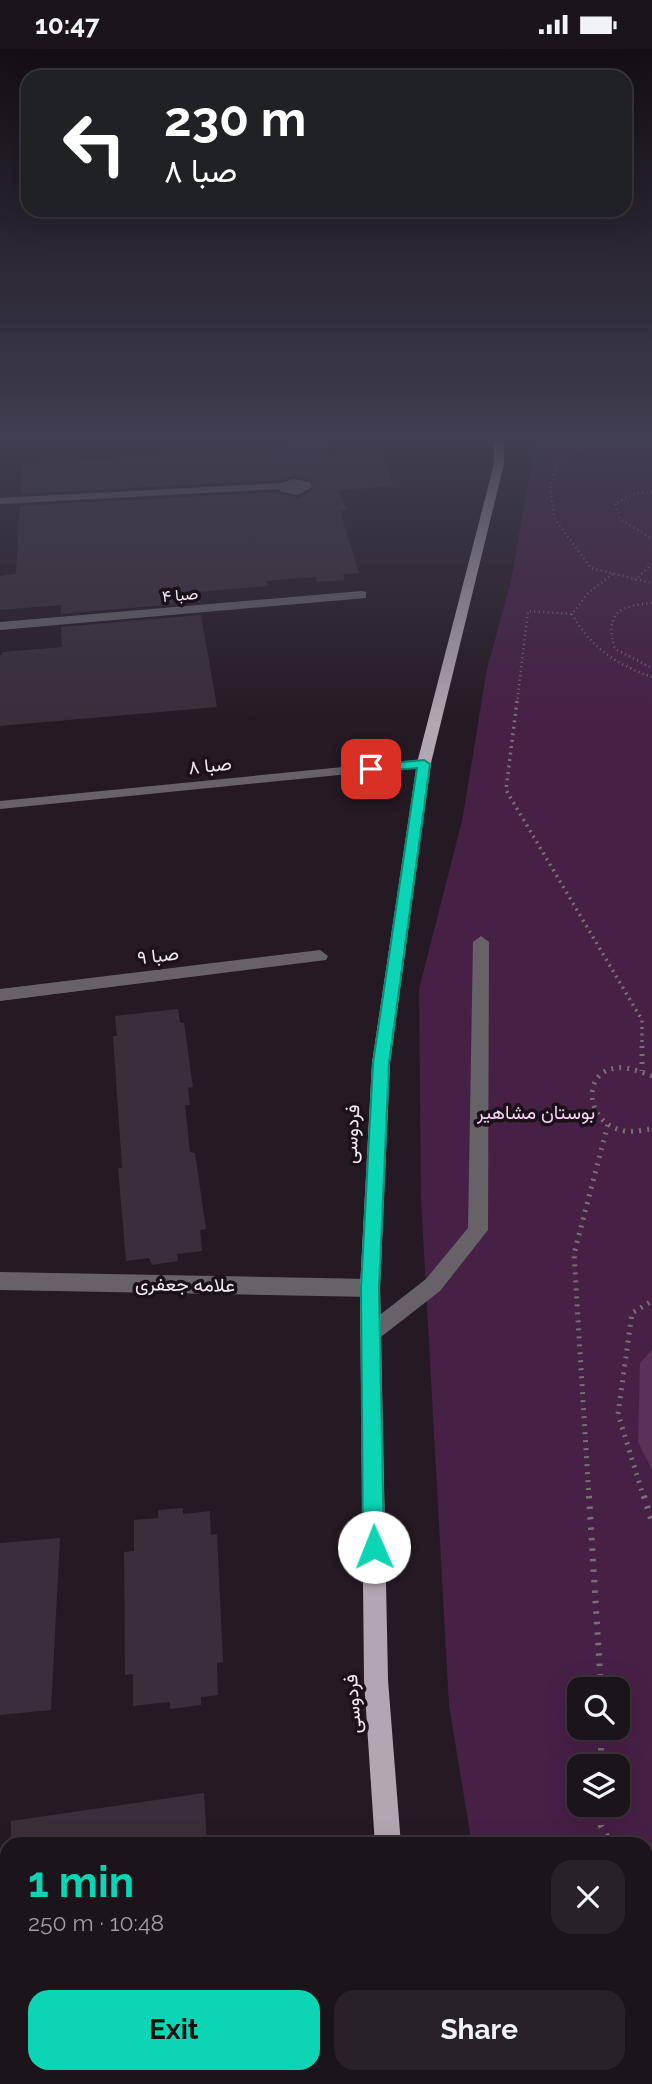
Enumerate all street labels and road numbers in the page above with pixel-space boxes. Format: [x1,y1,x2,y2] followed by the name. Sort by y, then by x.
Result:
[161,584,199,606] street label: صبا ۴
[187,752,233,779] street label: صبا ۸
[136,942,180,969] street label: صبا ۹
[338,1104,365,1164] street label: فردوسی
[135,1272,235,1297] street label: علامه جعفری
[339,1674,366,1734] street label: فردوسی

